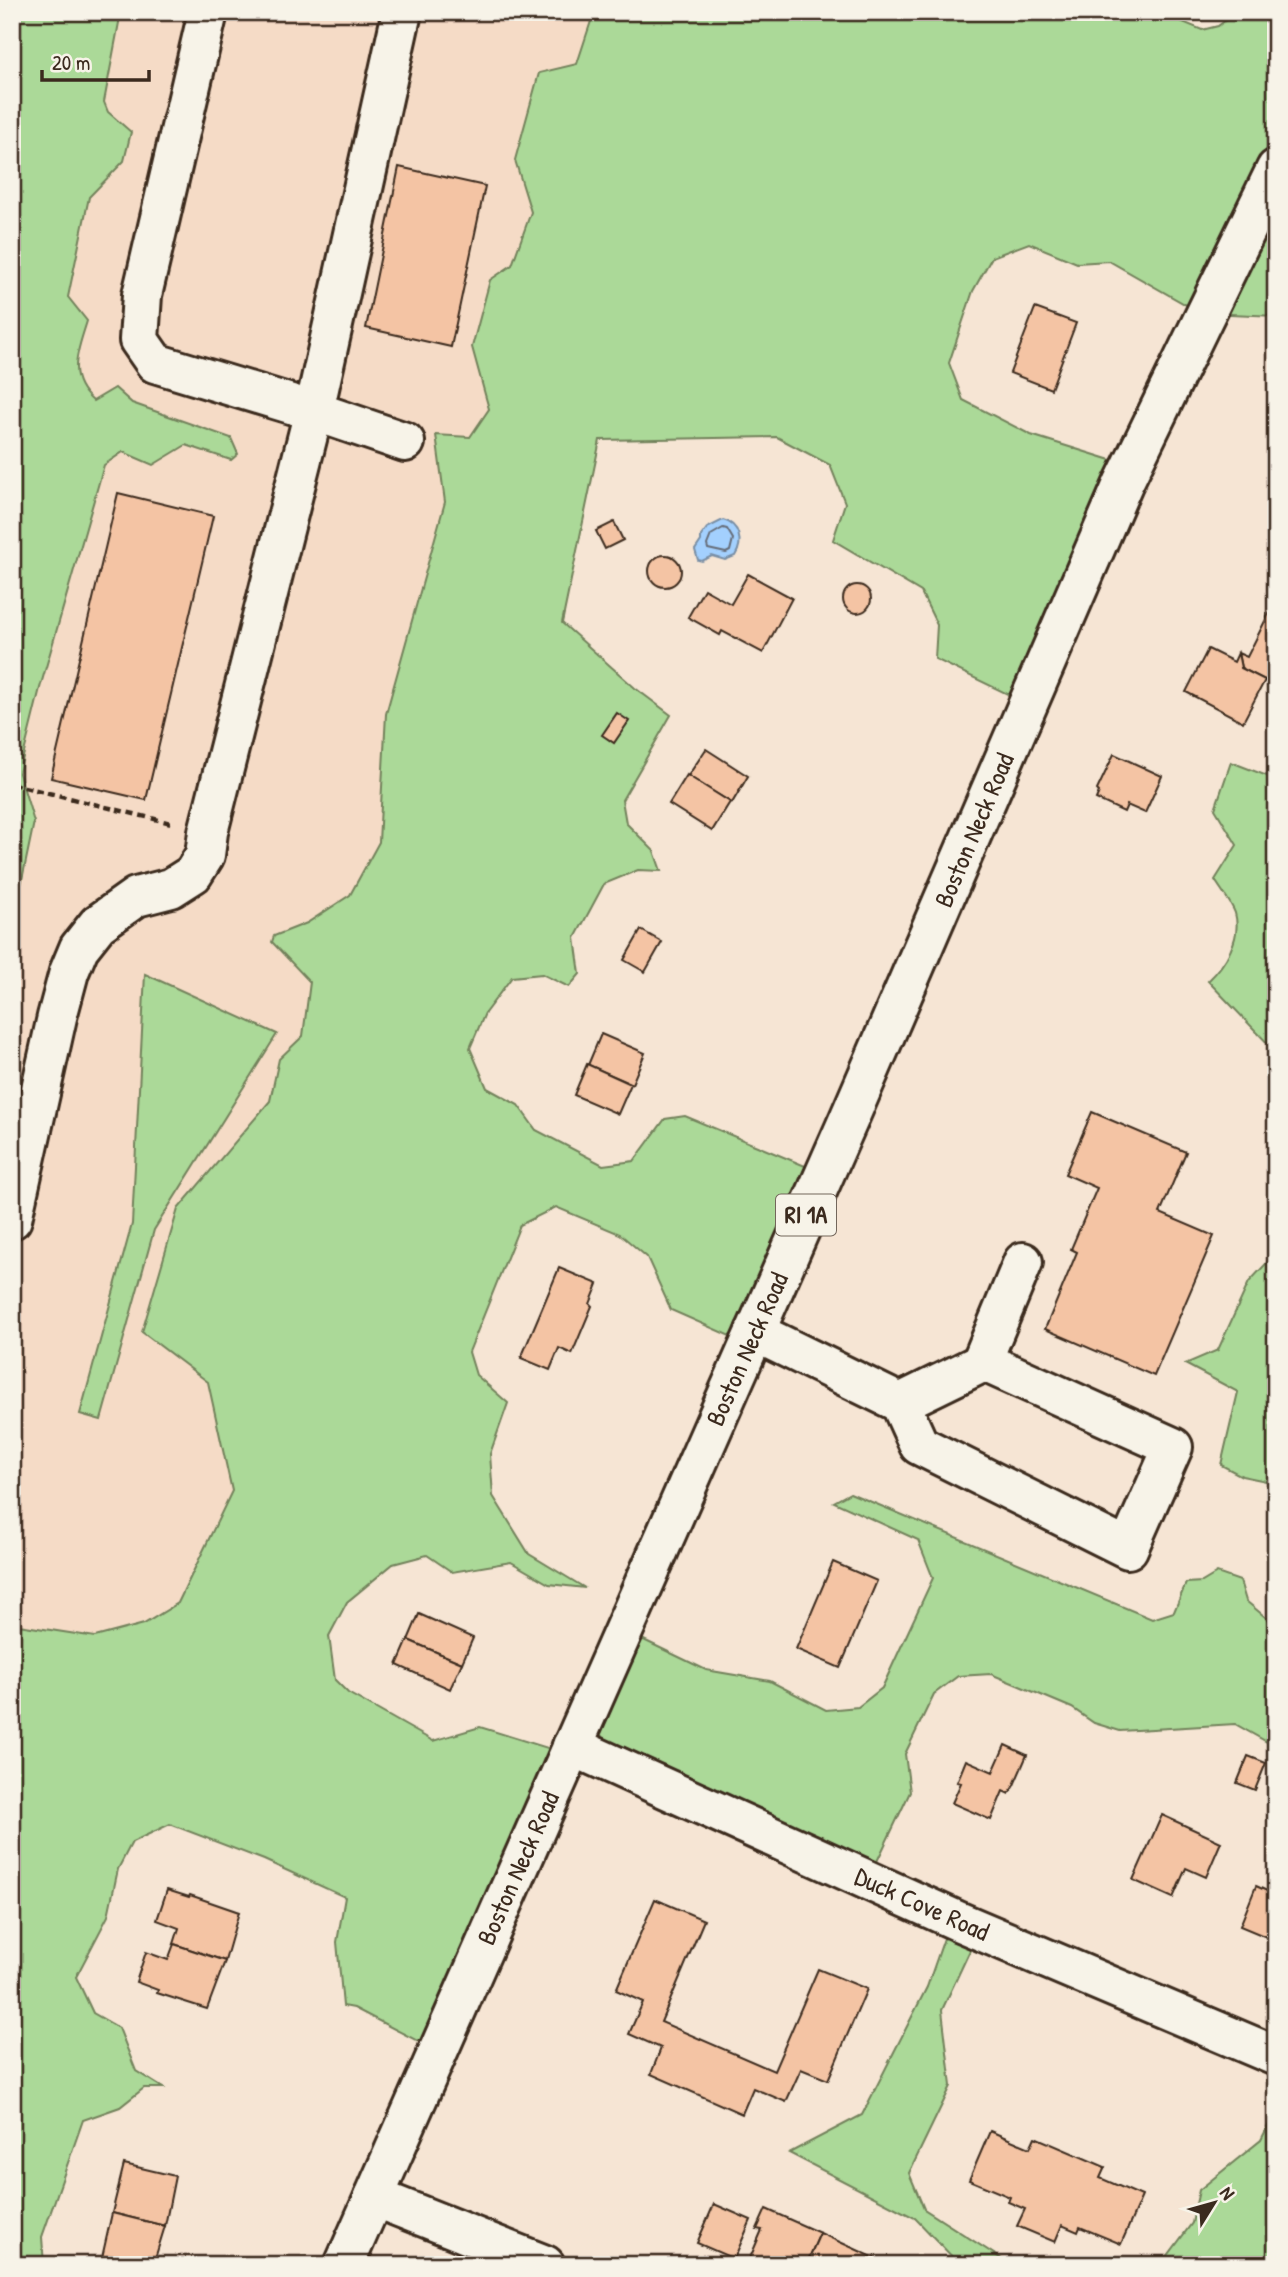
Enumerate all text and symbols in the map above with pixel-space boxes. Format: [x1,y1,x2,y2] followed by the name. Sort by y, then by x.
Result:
[42,38,149,82] scale bar
[52,48,90,77] text: 20 m
[925,747,1022,912] street label: Boston Neck Road
[776,1195,836,1236] road number: RI 1A
[697,1267,796,1431] street label: Boston Neck Road
[468,1786,567,1950] street label: Boston Neck Road
[849,1858,995,1949] street label: Duck Cove Road
[1180,2168,1250,2238] north arrow
[1214,2181,1241,2205] text: N

